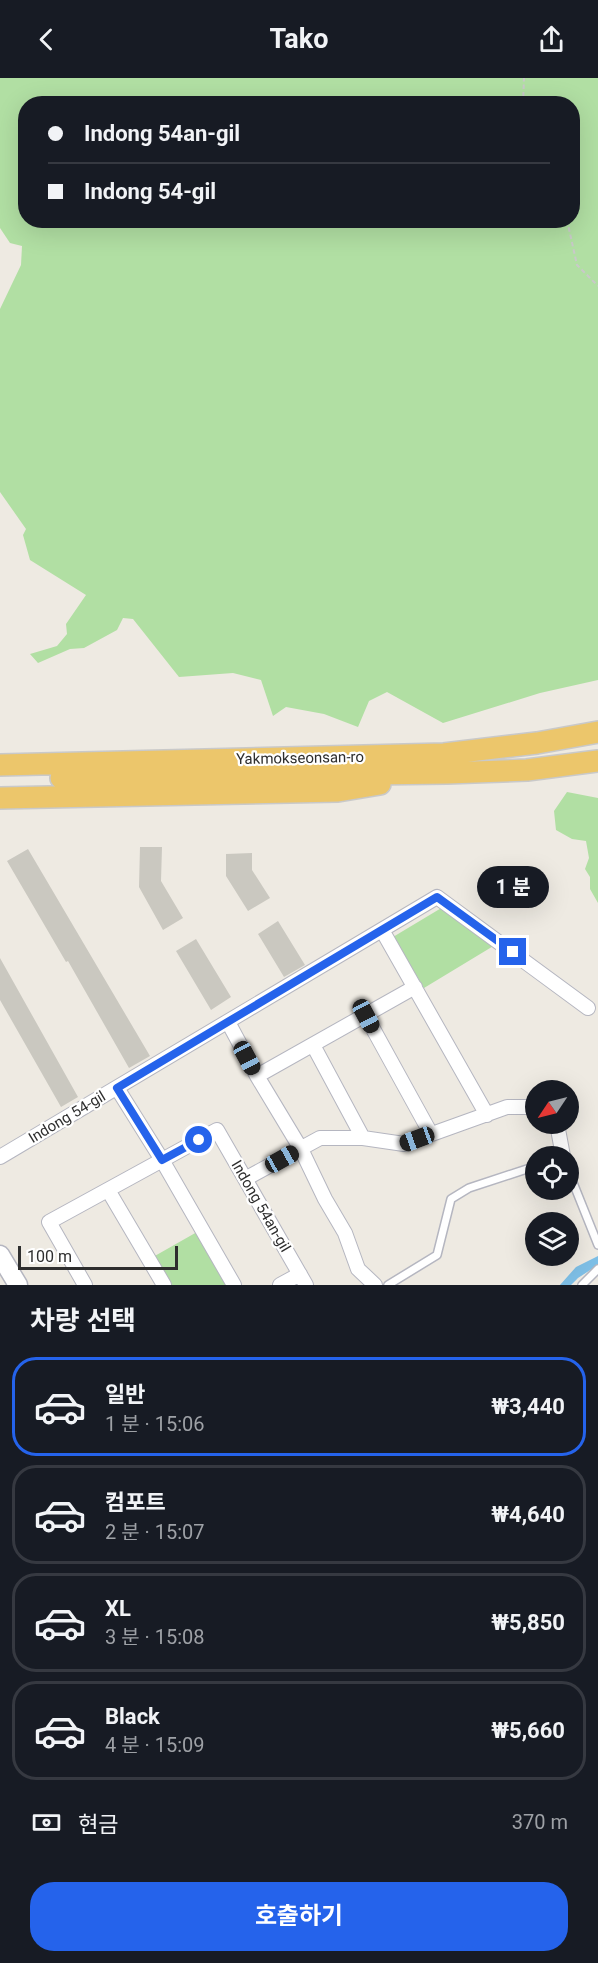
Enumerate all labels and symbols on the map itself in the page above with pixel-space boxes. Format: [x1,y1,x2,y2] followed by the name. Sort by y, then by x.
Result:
[236,748,364,768] street label: Yakmokseonsan-ro
[477,865,549,907] callout: 1 분
[499,938,526,965] route end
[350,996,382,1036] car
[231,1038,263,1078] car
[525,1080,579,1134] north arrow
[25,1087,109,1147] street label: Indong 54-gil
[397,1124,437,1154] car
[185,1126,212,1153] route start
[262,1142,302,1176] car
[227,1157,295,1255] street label: Indong 54an-gil
[18,1243,178,1270] scale bar

